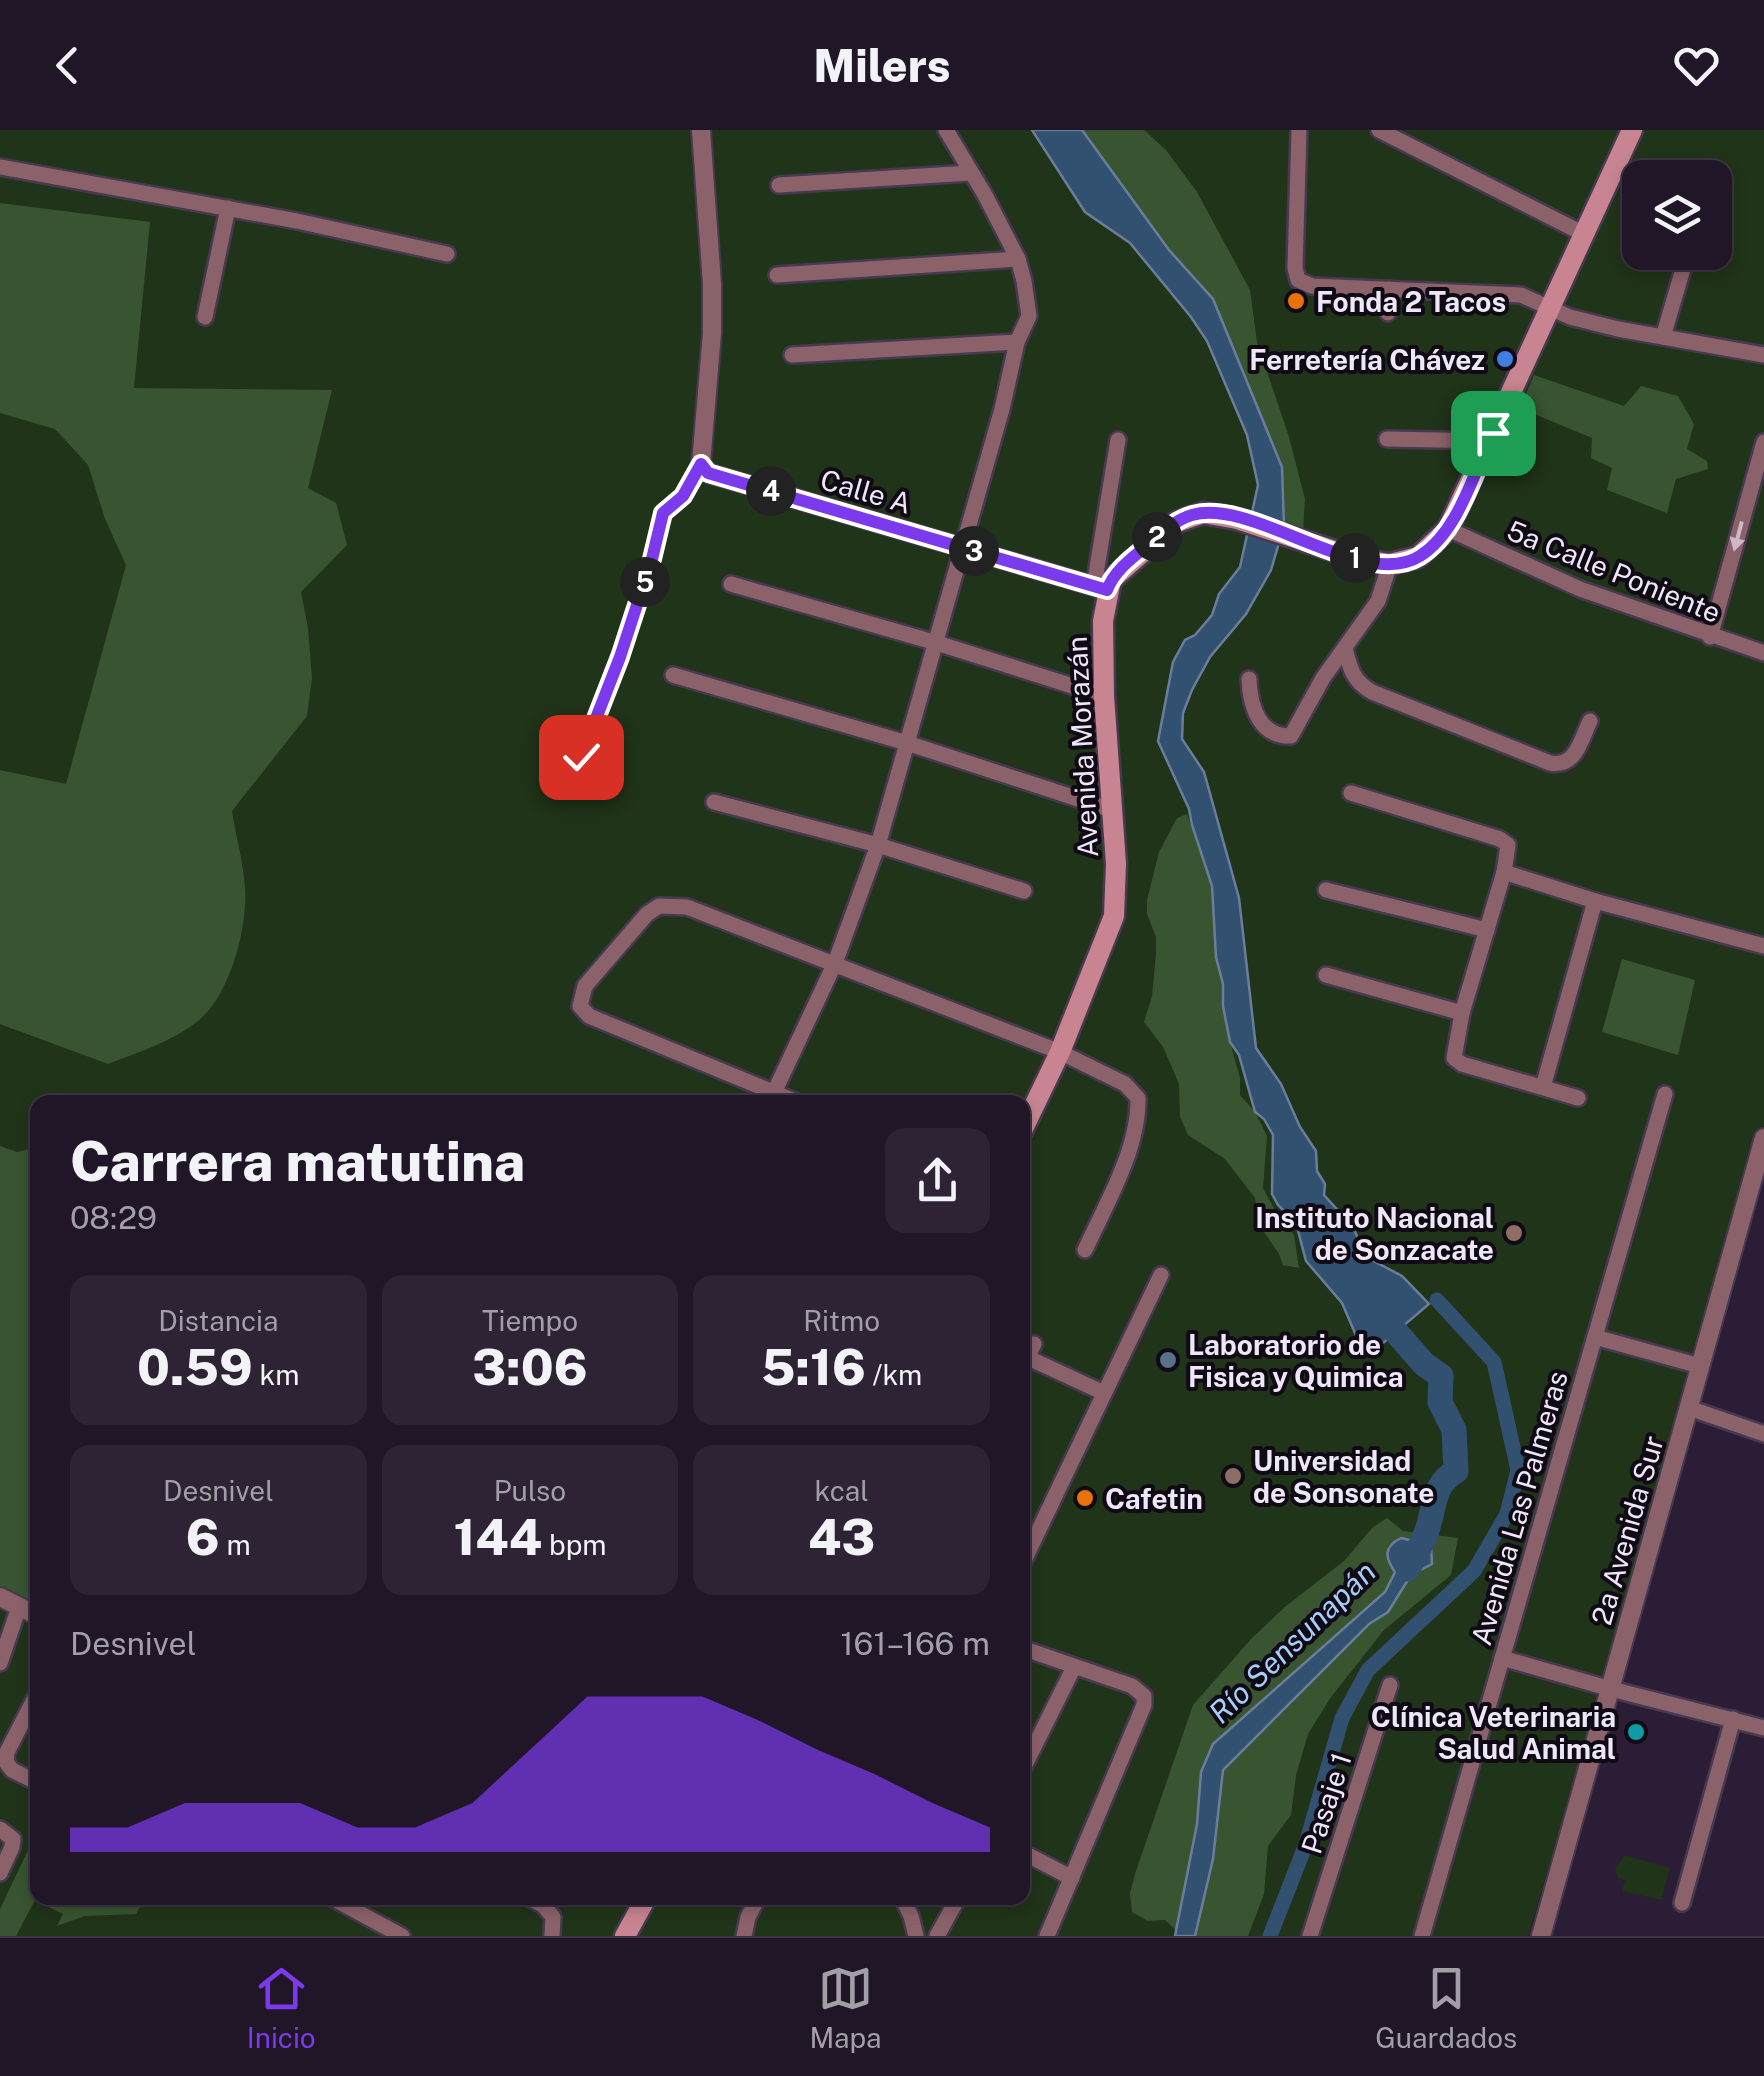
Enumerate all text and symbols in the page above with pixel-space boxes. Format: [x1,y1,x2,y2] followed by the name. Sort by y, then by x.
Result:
[40,38,95,93] icon: back
[1669,38,1724,93] icon: heart
[813,39,951,92] text: Milers
[1622,160,1732,270] map controls
[1622,160,1732,270] button: layers
[1316,285,1506,318] place label: Fonda 2 Tacos
[1285,290,1307,312] marker: Fonda 2 Tacos
[1249,343,1485,376] place label: Ferretería Chávez
[1494,348,1516,370] marker: Ferretería Chávez
[1451,391,1536,476] pin
[1466,406,1521,461] icon: arrive
[817,462,915,520] street label: Calle A
[746,466,796,516] pin: 4
[762,474,780,507] text: 4
[1132,512,1182,562] pin: 2
[1502,513,1726,629] street label: 5a Calle Poniente
[1148,520,1166,553] text: 2
[1730,521,1746,552] one-way arrow
[949,526,999,576] pin: 3
[1330,533,1380,583] pin: 1
[965,534,983,567] text: 3
[1349,541,1361,574] text: 1
[620,557,670,607] pin: 5
[636,565,654,598] text: 5
[1060,636,1104,858] street label: Avenida Morazán
[539,715,624,800] pin
[554,730,609,785] icon: check
[885,1128,990,1233] button: share
[70,1129,525,1193] text: Carrera matutina
[70,1199,157,1236] text: 08:29
[1255,1201,1494,1266] place label: Instituto Nacional de Sonzacate
[1503,1222,1525,1244] marker: Instituto Nacional de Sonzacate
[158,1304,278,1337] text: Distancia
[482,1304,578,1337] text: Tiempo
[803,1304,880,1337] text: Ritmo
[1188,1328,1404,1393] place label: Laboratorio de Fisica y Quimica
[137,1337,253,1396] text: 0.59
[472,1337,588,1396] text: 3:06
[761,1337,866,1396] text: 5:16
[1157,1349,1179,1371] marker: Laboratorio de Fisica y Quimica
[253,1358,300,1391] text: km
[866,1358,922,1391] text: /km
[1464,1367,1574,1649] street label: Avenida Las Palmeras
[1584,1432,1670,1628] street label: 2a Avenida Sur
[1253,1444,1434,1509] place label: Universidad de Sonsonate
[1222,1465,1244,1487] marker: Universidad de Sonsonate
[163,1474,274,1507] text: Desnivel
[494,1474,566,1507] text: Pulso
[815,1474,869,1507] text: kcal
[1105,1482,1203,1515] place label: Cafetin
[1074,1487,1096,1509] marker: Cafetin
[186,1507,220,1566] text: 6
[453,1507,542,1566] text: 144
[808,1507,875,1566] text: 43
[220,1528,251,1561] text: m
[542,1528,607,1561] text: bpm
[1201,1554,1383,1730] water label: Río Sensunapán
[70,1625,196,1662] text: Desnivel
[841,1625,990,1662] text: 161–166 m
[1371,1700,1616,1765] place label: Clínica Veterinaria Salud Animal
[1625,1721,1647,1743] marker: Clínica Veterinaria Salud Animal
[1294,1749,1358,1857] street label: Pasaje 1
[247,1961,316,2054] tab: Inicio
[809,1961,882,2054] tab: Mapa
[1375,1961,1517,2054] tab: Guardados

